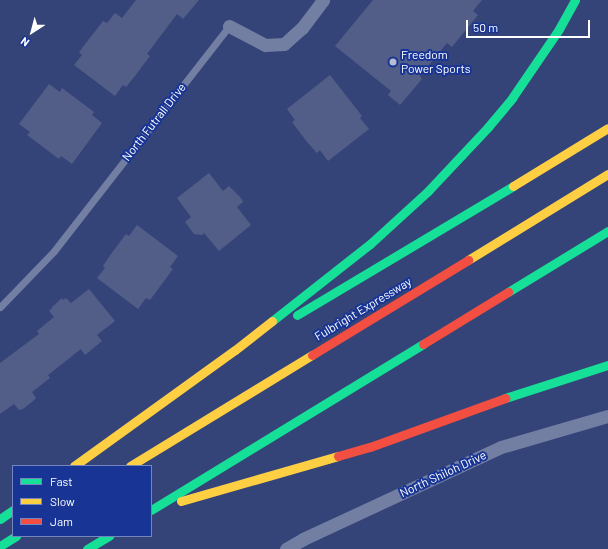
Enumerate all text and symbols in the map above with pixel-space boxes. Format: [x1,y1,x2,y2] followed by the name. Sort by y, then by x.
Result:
[12,12,52,52] north arrow
[468,12,592,38] scale bar
[473,20,498,34] text: 50 m
[18,35,31,50] text: N
[401,48,471,76] place label: Freedom Power Sports
[388,57,398,67] marker: Freedom Power Sports
[119,80,189,164] street label: North Futrall Drive
[312,274,414,344] street label: Fulbright Expressway
[397,448,489,500] street label: North Shiloh Drive
[12,465,152,537] legend
[50,474,73,488] text: Fast
[50,494,75,508] text: Slow
[50,514,73,528] text: Jam

